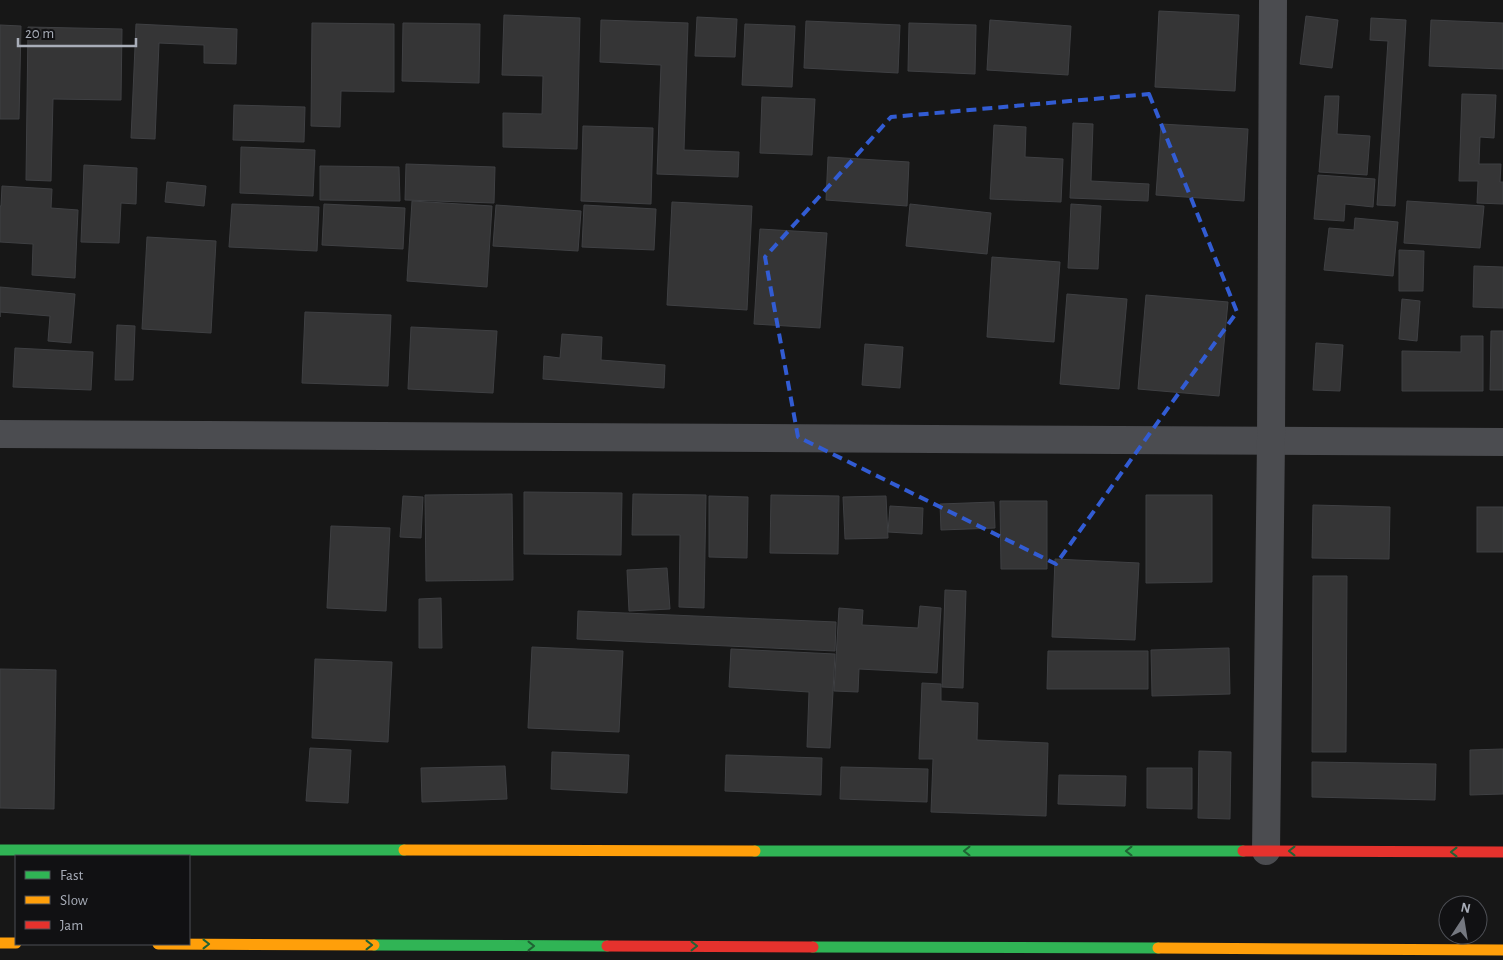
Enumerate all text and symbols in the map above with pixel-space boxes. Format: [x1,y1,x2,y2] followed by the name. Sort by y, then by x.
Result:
[18,15,135,47] scale bar
[25,26,54,41] text: 20 m
[963,846,970,856] one-way arrow
[1125,846,1133,856] one-way arrow
[1288,846,1296,856] one-way arrow
[1450,847,1458,857] one-way arrow
[15,855,190,945] legend
[60,868,84,883] text: Fast
[60,893,88,908] text: Slow
[1438,895,1488,945] north arrow
[1459,900,1472,916] text: N
[60,918,83,933] text: Jam
[203,939,211,949] one-way arrow
[366,940,373,950] one-way arrow
[528,941,536,951] one-way arrow
[690,941,698,952] one-way arrow

